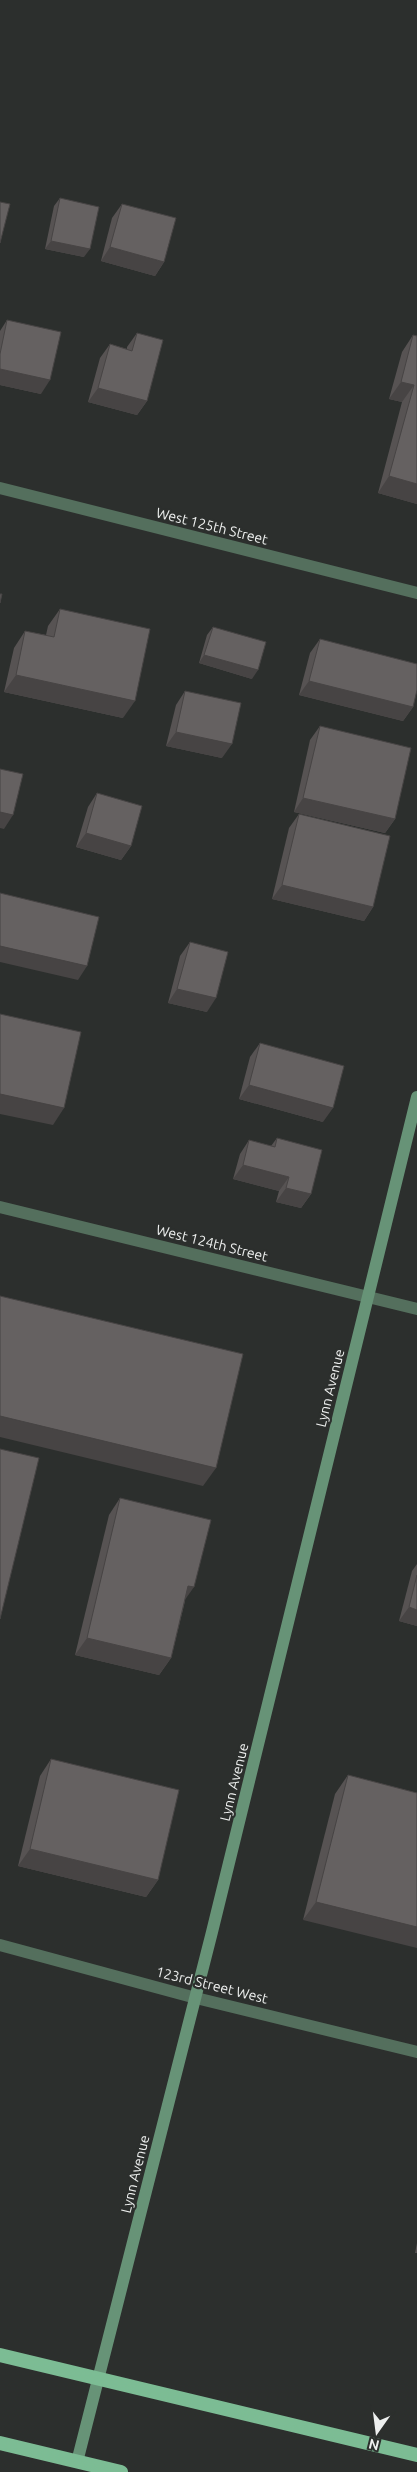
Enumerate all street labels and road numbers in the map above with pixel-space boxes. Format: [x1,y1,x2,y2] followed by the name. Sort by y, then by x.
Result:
[154,504,270,548] street label: West 125th Street
[154,1221,270,1265] street label: West 124th Street
[313,1347,347,1429] street label: Lynn Avenue
[217,1741,251,1823] street label: Lynn Avenue
[154,1963,270,2007] street label: 123rd Street West
[118,2133,152,2215] street label: Lynn Avenue

